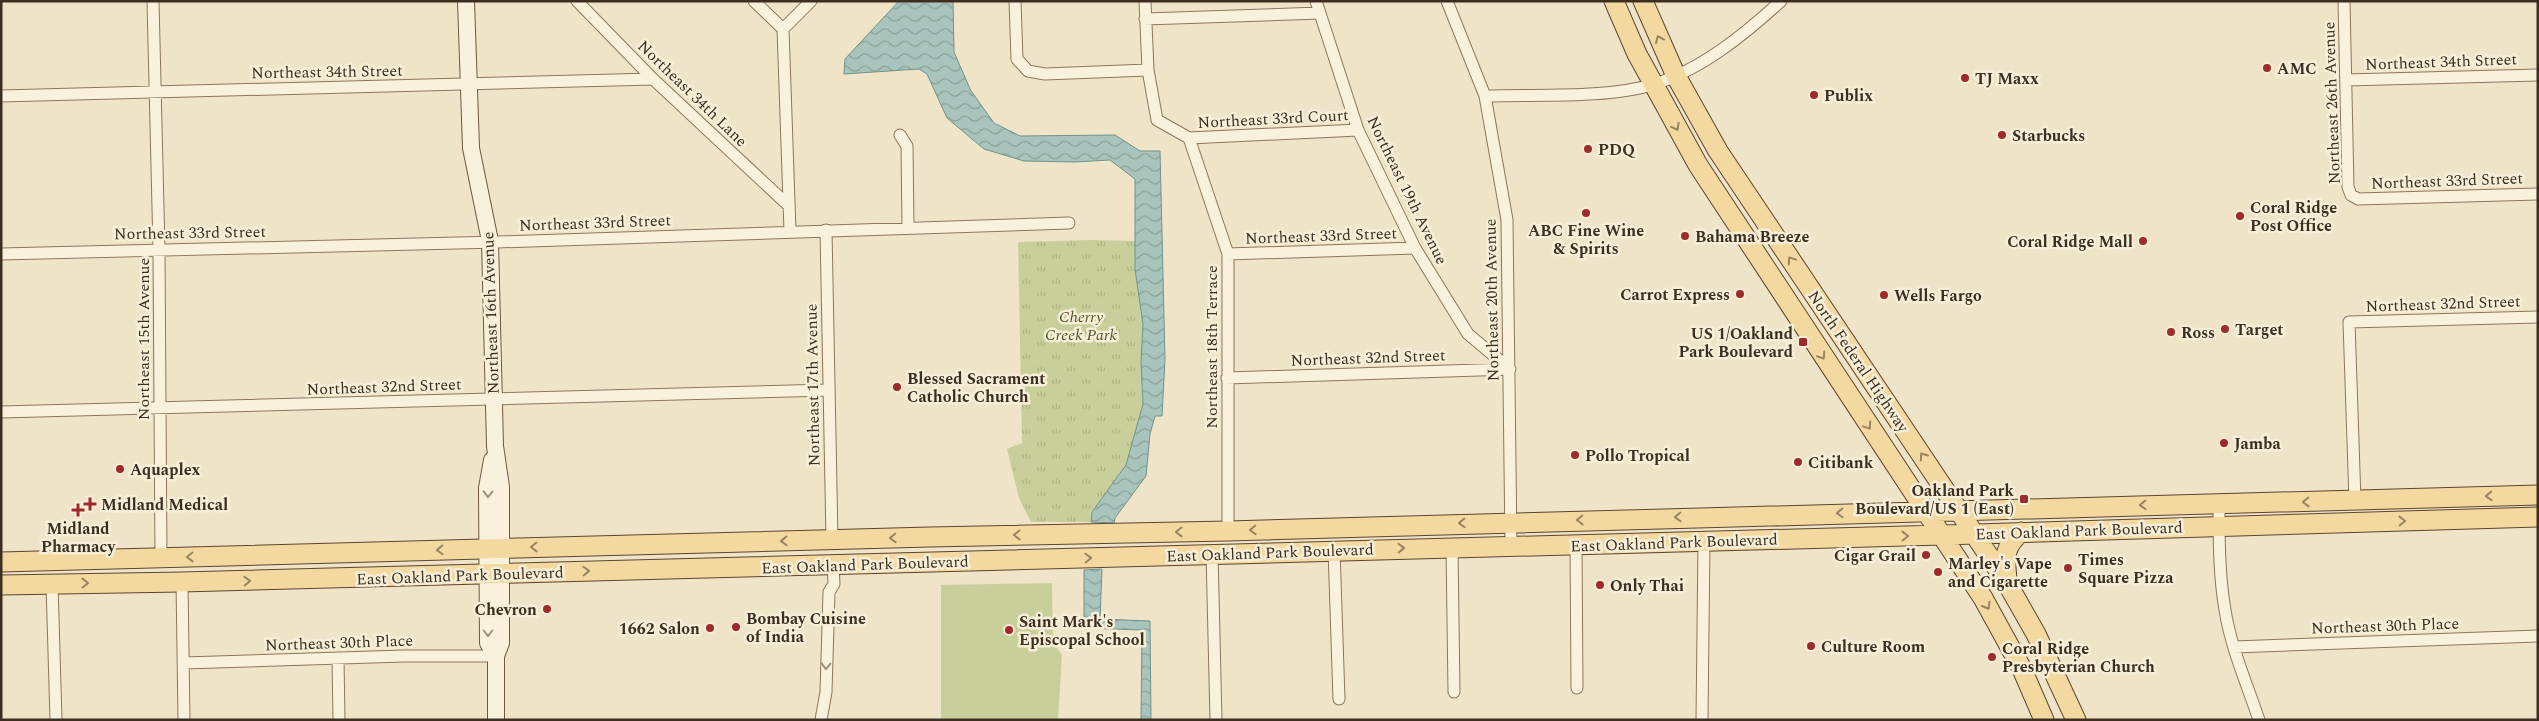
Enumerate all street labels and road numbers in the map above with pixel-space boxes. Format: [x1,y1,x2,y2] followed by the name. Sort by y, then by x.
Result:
[2317,21,2347,185] street label: Northeast 26th Avenue
[632,35,753,153] street label: Northeast 34th Lane
[2365,47,2518,77] street label: Northeast 34th Street
[251,59,403,85] street label: Northeast 34th Street
[1197,103,1350,135] street label: Northeast 33rd Court
[1361,112,1454,269] street label: Northeast 19th Avenue
[2371,166,2524,196] street label: Northeast 33rd Street
[519,208,672,238] street label: Northeast 33rd Street
[1479,218,1505,381] street label: Northeast 20th Avenue
[114,220,267,246] street label: Northeast 33rd Street
[1245,221,1398,251] street label: Northeast 33rd Street
[476,231,506,395] street label: Northeast 16th Avenue
[132,258,156,420] street label: Northeast 15th Avenue
[1200,265,1224,429] street label: Northeast 18th Terrace
[1802,286,1915,438] street label: North Federal Highway
[2365,289,2521,319] street label: Northeast 32nd Street
[800,303,826,466] street label: Northeast 17th Avenue
[1290,343,1446,373] street label: Northeast 32nd Street
[306,372,462,402] street label: Northeast 32nd Street
[1975,515,2183,547] street label: East Oakland Park Boulevard
[1570,527,1778,559] street label: East Oakland Park Boulevard
[1166,537,1374,569] street label: East Oakland Park Boulevard
[761,549,969,581] street label: East Oakland Park Boulevard
[356,560,564,592] street label: East Oakland Park Boulevard
[2311,611,2459,641] street label: Northeast 30th Place
[265,628,413,658] street label: Northeast 30th Place

